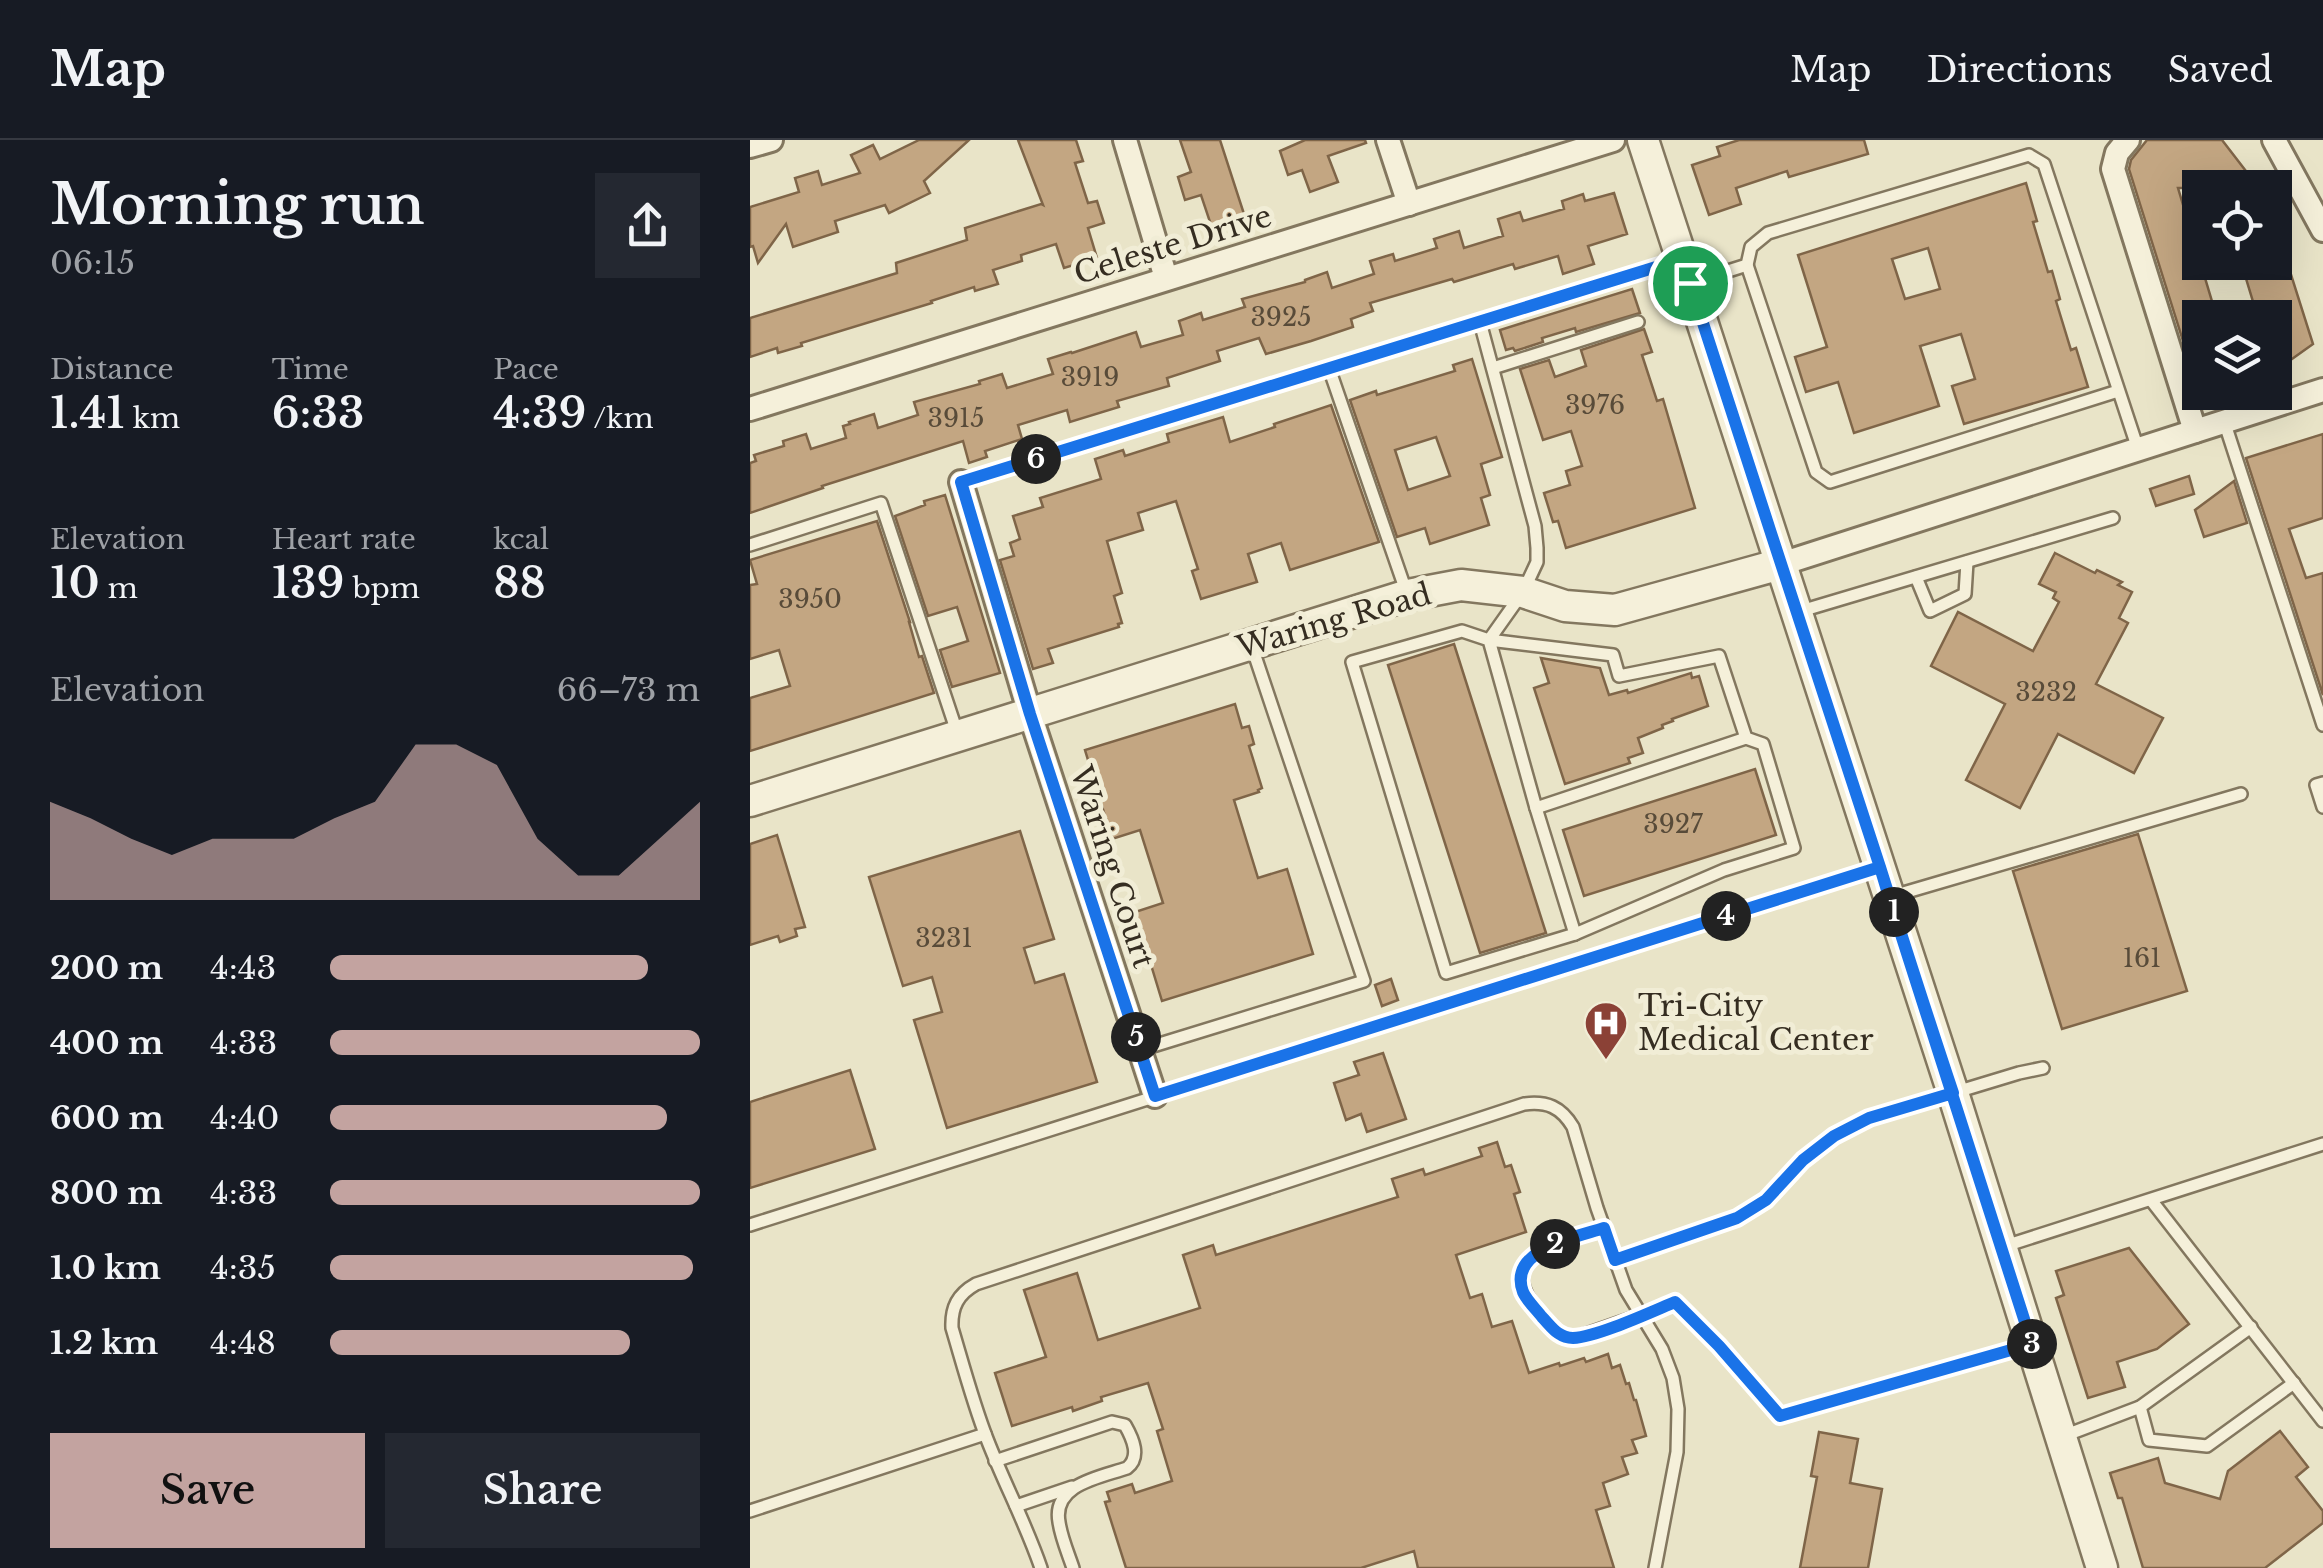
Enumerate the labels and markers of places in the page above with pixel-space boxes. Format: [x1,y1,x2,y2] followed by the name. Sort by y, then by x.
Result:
[1648,241,1733,326] pin
[1011,434,1061,484] pin: 6
[1869,887,1919,937] pin: 1
[1701,891,1751,941] pin: 4
[1638,987,1874,1058] place label: Tri-City Medical Center
[1583,1000,1629,1061] hospital icon: Tri-City Medical Center
[1111,1012,1161,1062] pin: 5
[1530,1219,1580,1269] pin: 2
[2007,1319,2057,1369] pin: 3

